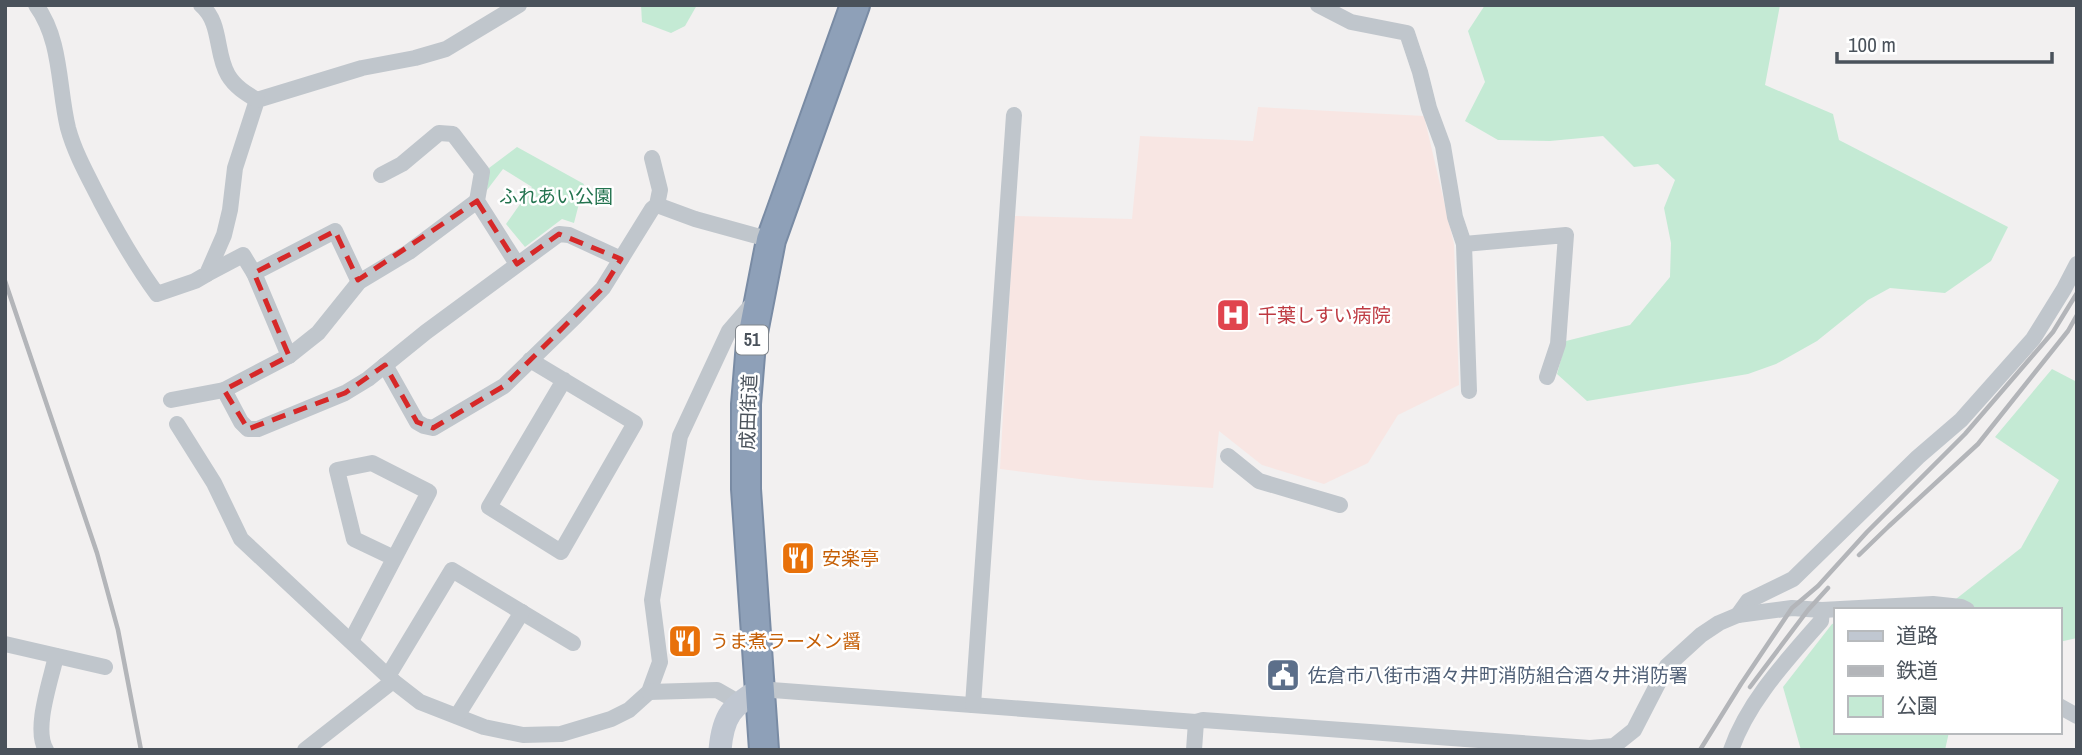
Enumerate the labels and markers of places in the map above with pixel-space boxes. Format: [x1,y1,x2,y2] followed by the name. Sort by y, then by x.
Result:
[1214,296,1252,334] hospital icon: 千葉しすい病院
[1258,302,1391,328] place label: 千葉しすい病院
[779,539,817,577] restaurant icon: 安楽亭
[822,545,879,571] place label: 安楽亭
[666,622,704,660] restaurant icon: うま煮ラーメン醤
[710,628,861,654] place label: うま煮ラーメン醤
[1264,656,1302,694] public building icon: 佐倉市八街市酒々井町消防組合酒々井消防署
[1308,662,1688,688] place label: 佐倉市八街市酒々井町消防組合酒々井消防署

